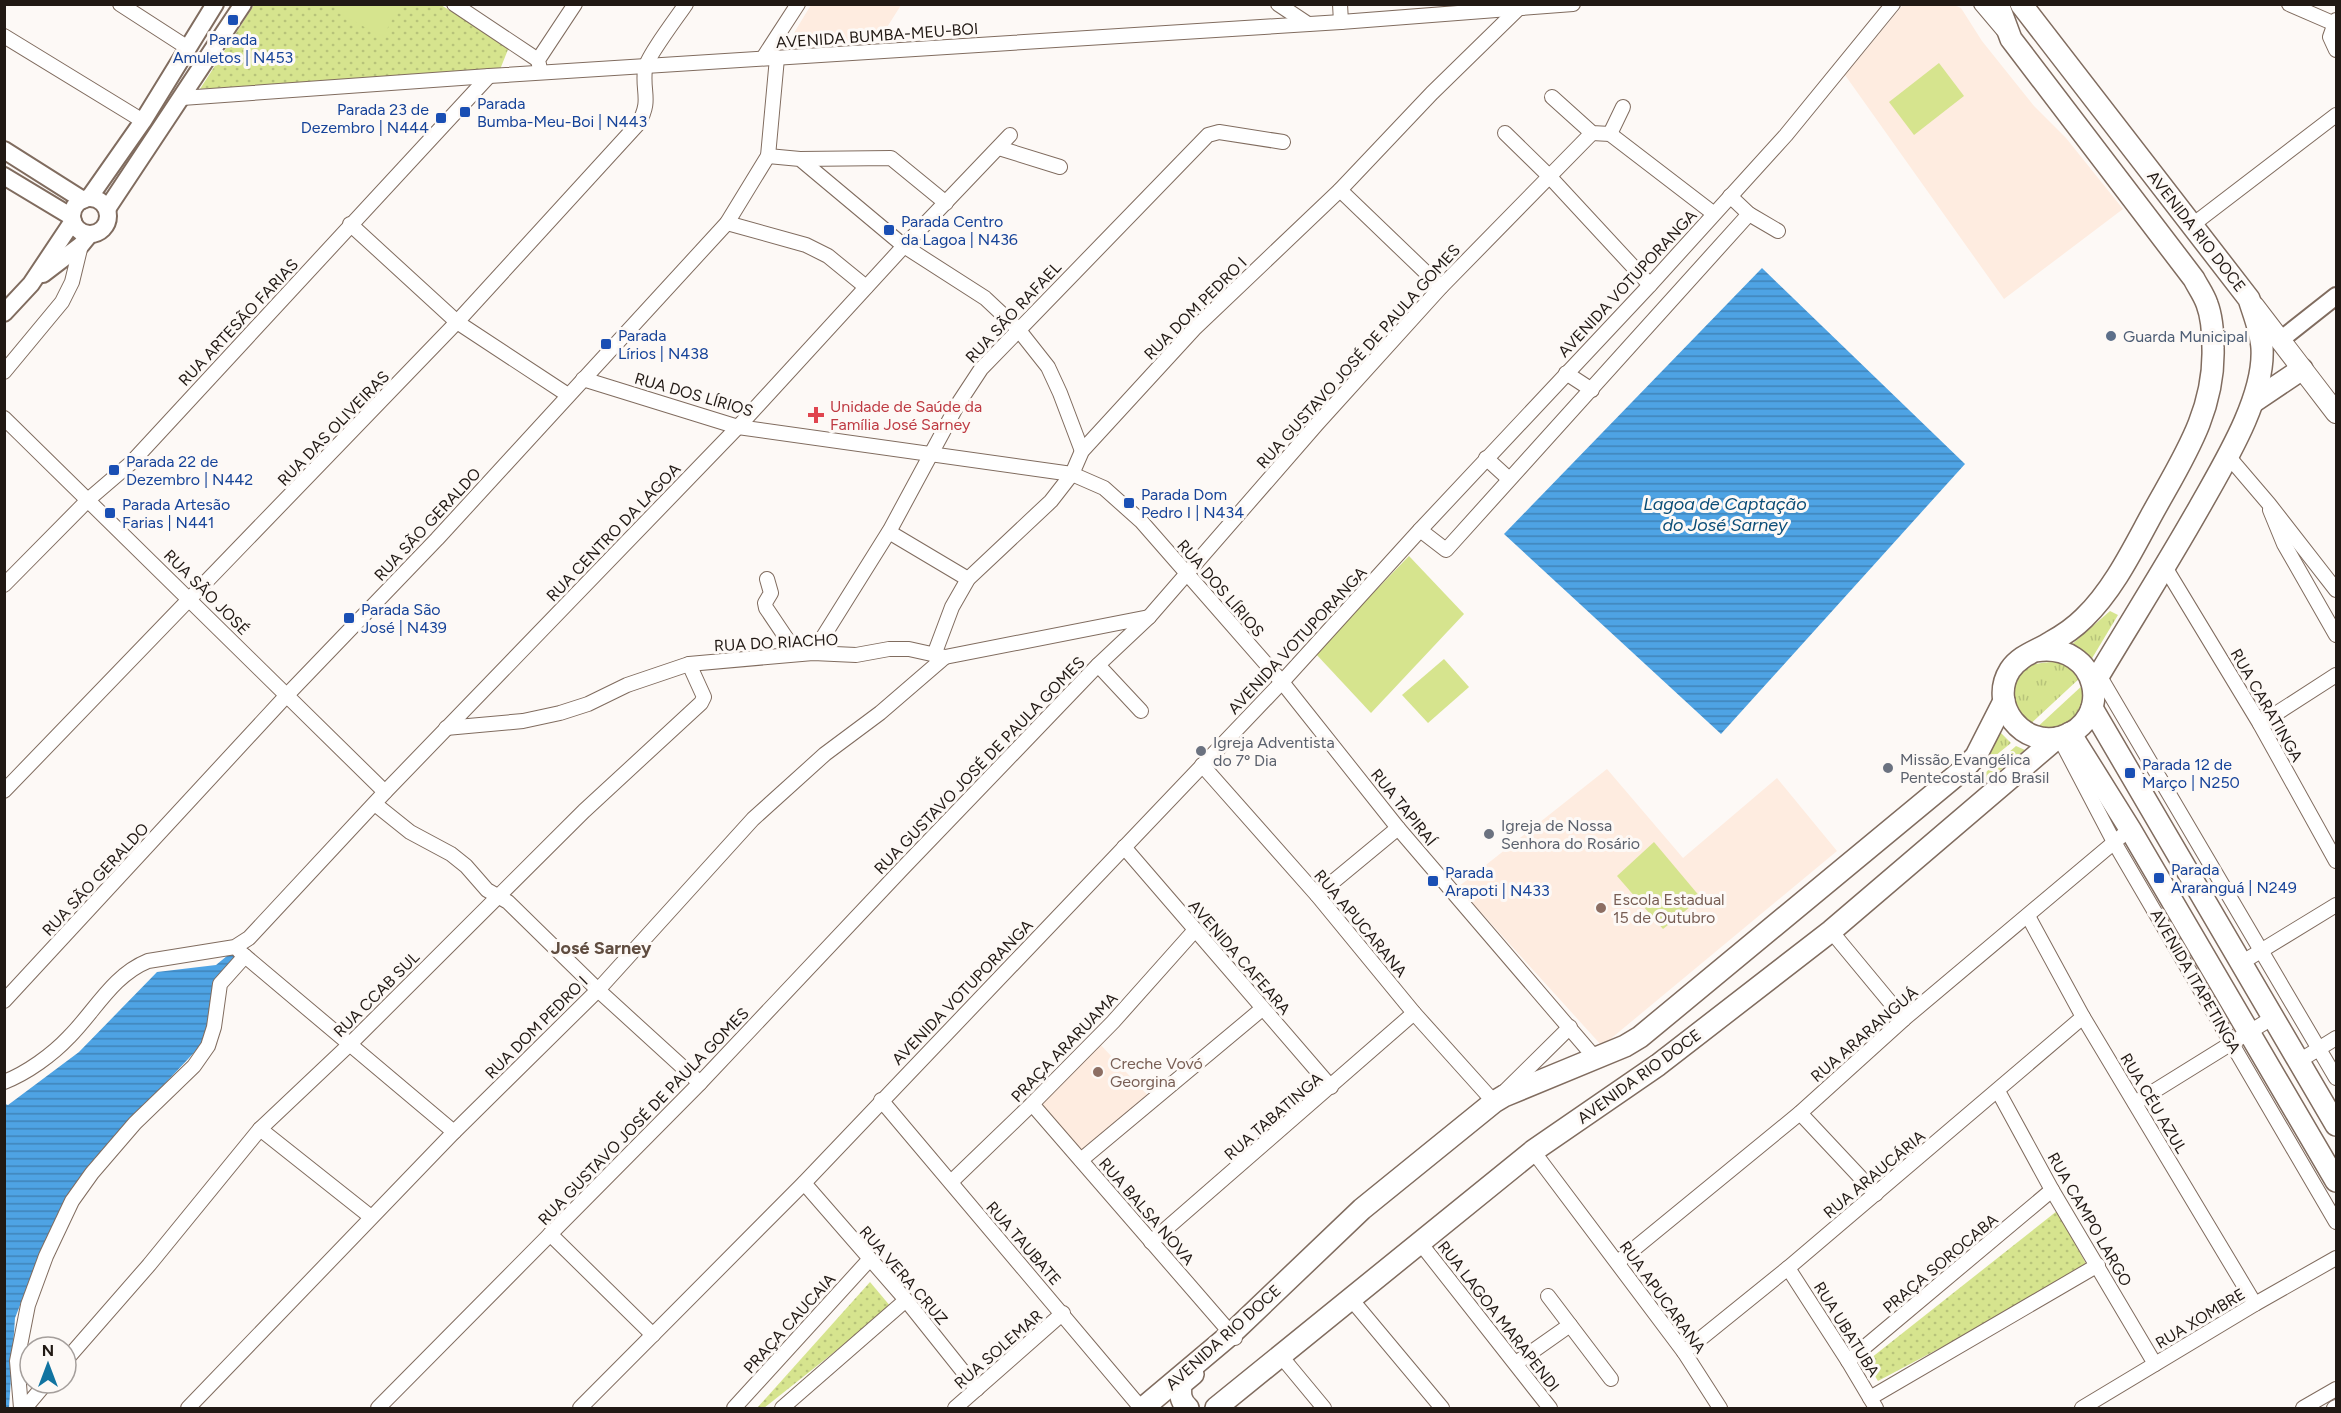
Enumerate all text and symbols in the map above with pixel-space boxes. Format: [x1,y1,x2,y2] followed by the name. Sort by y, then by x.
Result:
[226,13,240,27] marker: Parada Amuletos | N453
[775,19,979,52] street label: AVENIDA BUMBA-MEU-BOI
[173,30,293,67] place label: Parada Amuletos | N453
[477,94,647,131] place label: Parada Bumba-Meu-Boi | N443
[301,100,429,137] place label: Parada 23 de Dezembro | N444
[458,105,472,119] marker: Parada Bumba-Meu-Boi | N443
[434,111,448,125] marker: Parada 23 de Dezembro | N444
[2143,167,2250,296] street label: AVENIDA RIO DOCE
[1554,206,1701,361] street label: AVENIDA VOTUPORANGA
[901,212,1018,249] place label: Parada Centro da Lagoa | N436
[882,223,896,237] marker: Parada Centro da Lagoa | N436
[1253,240,1464,472] street label: RUA GUSTAVO JOSÉ DE PAULA GOMES
[1140,253,1251,364] street label: RUA DOM PEDRO I
[175,255,302,390] street label: RUA ARTESÃO FARIAS
[962,257,1066,367] street label: RUA SÃO RAFAEL
[618,326,709,363] place label: Parada Lírios | N438
[2123,327,2248,346] place label: Guarda Municipal
[2104,329,2118,343] marker: Guarda Municipal
[599,337,613,351] marker: Parada Lírios | N438
[274,367,393,490] street label: RUA DAS OLIVEIRAS
[632,368,756,421] street label: RUA DOS LÍRIOS
[830,397,982,434] place label: Unidade de Saúde da Família José Sarney
[807,406,825,424] marker: Unidade de Saúde da Família José Sarney
[126,452,253,489] place label: Parada 22 de Dezembro | N442
[542,459,684,605] street label: RUA CENTRO DA LAGOA
[107,463,121,477] marker: Parada 22 de Dezembro | N442
[370,464,485,585] street label: RUA SÃO GERALDO
[1141,485,1244,522] place label: Parada Dom Pedro I | N434
[1643,493,1807,536] water label: Lagoa de Captação do José Sarney
[122,495,230,532] place label: Parada Artesão Farias | N441
[1122,496,1136,510] marker: Parada Dom Pedro I | N434
[103,506,117,520] marker: Parada Artesão Farias | N441
[1173,536,1268,641] street label: RUA DOS LÍRIOS
[160,546,253,639] street label: RUA SÃO JOSÉ
[1224,563,1371,718] street label: AVENIDA VOTUPORANGA
[361,600,447,637] place label: Parada São José | N439
[342,611,356,625] marker: Parada São José | N439
[713,630,839,655] street label: RUA DO RIACHO
[2226,645,2307,765] street label: RUA CARATINGA
[870,653,1089,878] street label: RUA GUSTAVO JOSÉ DE PAULA GOMES
[1213,733,1335,770] place label: Igreja Adventista do 7º Dia
[1194,744,1208,758] marker: Igreja Adventista do 7º Dia
[1900,750,2049,787] place label: Missão Evangélica Pentecostal do Brasil
[2142,755,2240,792] place label: Parada 12 de Março | N250
[1881,761,1895,775] marker: Missão Evangélica Pentecostal do Brasil
[1367,765,1441,850] street label: RUA TAPIRAÍ
[2123,766,2137,780] marker: Parada 12 de Março | N250
[1501,816,1640,853] place label: Igreja de Nossa Senhora do Rosário
[38,819,153,940] street label: RUA SÃO GERALDO
[1482,827,1496,841] marker: Igreja de Nossa Senhora do Rosário
[2171,860,2297,897] place label: Parada Araranguá | N249
[1445,863,1550,900] place label: Parada Arapoti | N433
[1310,866,1411,981] street label: RUA APUCARANA
[2152,871,2166,885] marker: Parada Araranguá | N249
[1426,874,1440,888] marker: Parada Arapoti | N433
[1613,890,1725,927] place label: Escola Estadual 15 de Outubro
[1185,896,1295,1019] street label: AVENIDA CAFEARA
[1594,901,1608,915] marker: Escola Estadual 15 de Outubro
[2147,906,2245,1057] street label: AVENIDA ITAPETINGA
[888,916,1037,1069] street label: AVENIDA VOTUPORANGA
[551,937,652,959] district label: José Sarney
[330,947,424,1041] street label: RUA CCAB SUL
[481,972,592,1083] street label: RUA DOM PEDRO I
[1807,983,1922,1086] street label: RUA ARARANGUÁ
[1007,989,1122,1106] street label: PRAÇA ARARUAMA
[534,1004,753,1229] street label: RUA GUSTAVO JOSÉ DE PAULA GOMES
[1574,1025,1705,1128] street label: AVENIDA RIO DOCE
[2116,1050,2191,1157] street label: RUA CÉU AZUL
[1110,1054,1203,1091] place label: Creche Vovó Georgina
[1091,1065,1105,1079] marker: Creche Vovó Georgina
[1220,1069,1326,1164] street label: RUA TABATINGA
[1820,1126,1929,1222] street label: RUA ARAUCÁRIA
[2043,1149,2136,1290] street label: RUA CAMPO LARGO
[1095,1154,1198,1269] street label: RUA BALSA NOVA
[982,1198,1065,1289] street label: RUA TAUBATE
[1879,1210,2002,1317] street label: PRAÇA SOROCABA
[856,1222,952,1329] street label: RUA VERA CRUZ
[1434,1237,1563,1395] street label: RUA LAGOA MARAPENDI
[1616,1238,1710,1357] street label: RUA APUCARANA
[740,1269,839,1377] street label: PRAÇA CAUCAIA
[1810,1278,1883,1380] street label: RUA UBATUBA
[1162,1281,1285,1394] street label: AVENIDA RIO DOCE
[2152,1284,2249,1353] street label: RUA XOMBRE
[950,1306,1046,1393] street label: RUA SOLEMAR
[18,1335,78,1395] north arrow
[42,1341,54,1360] text: N

